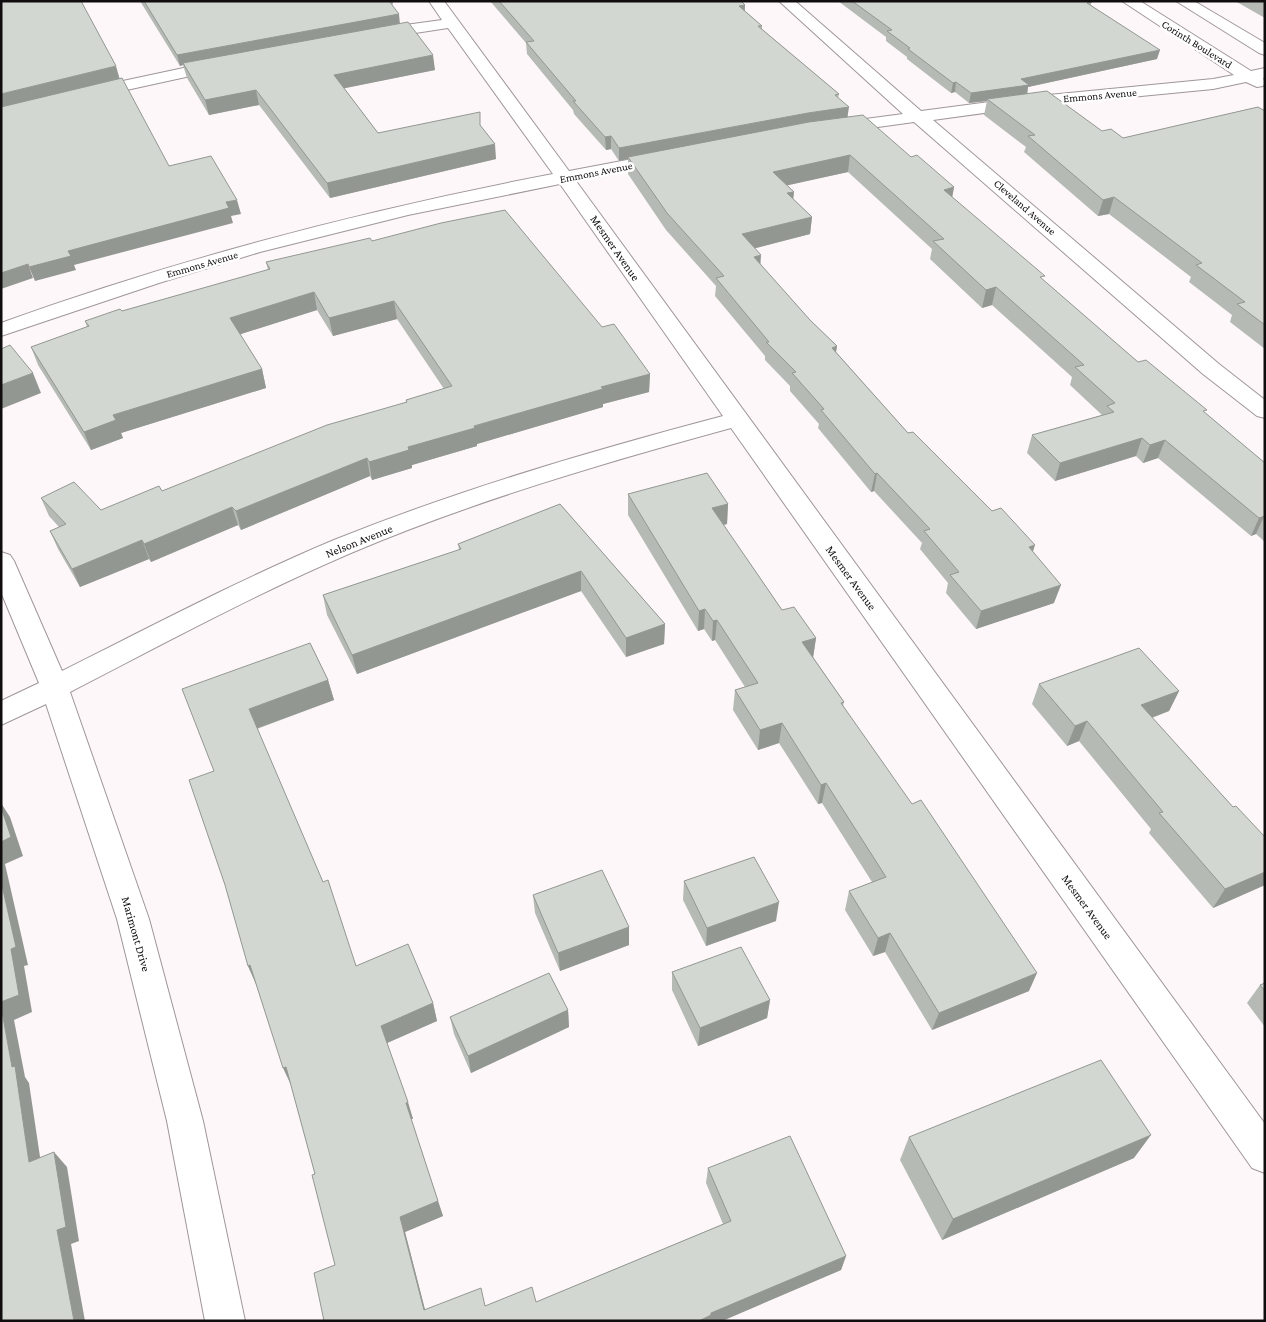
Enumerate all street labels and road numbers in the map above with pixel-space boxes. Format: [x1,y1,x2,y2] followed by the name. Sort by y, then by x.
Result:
[1160,18,1235,71] street label: Corinth Boulevard
[1063,86,1137,104] street label: Emmons Avenue
[559,159,634,185] street label: Emmons Avenue
[992,177,1059,237] street label: Cleveland Avenue
[587,213,643,283] street label: Mesmer Avenue
[165,248,239,280] street label: Emmons Avenue
[323,521,395,561] street label: Nelson Avenue
[823,543,879,613] street label: Mesmer Avenue
[1059,872,1115,942] street label: Mesmer Avenue
[119,895,153,973] street label: Marimont Drive

